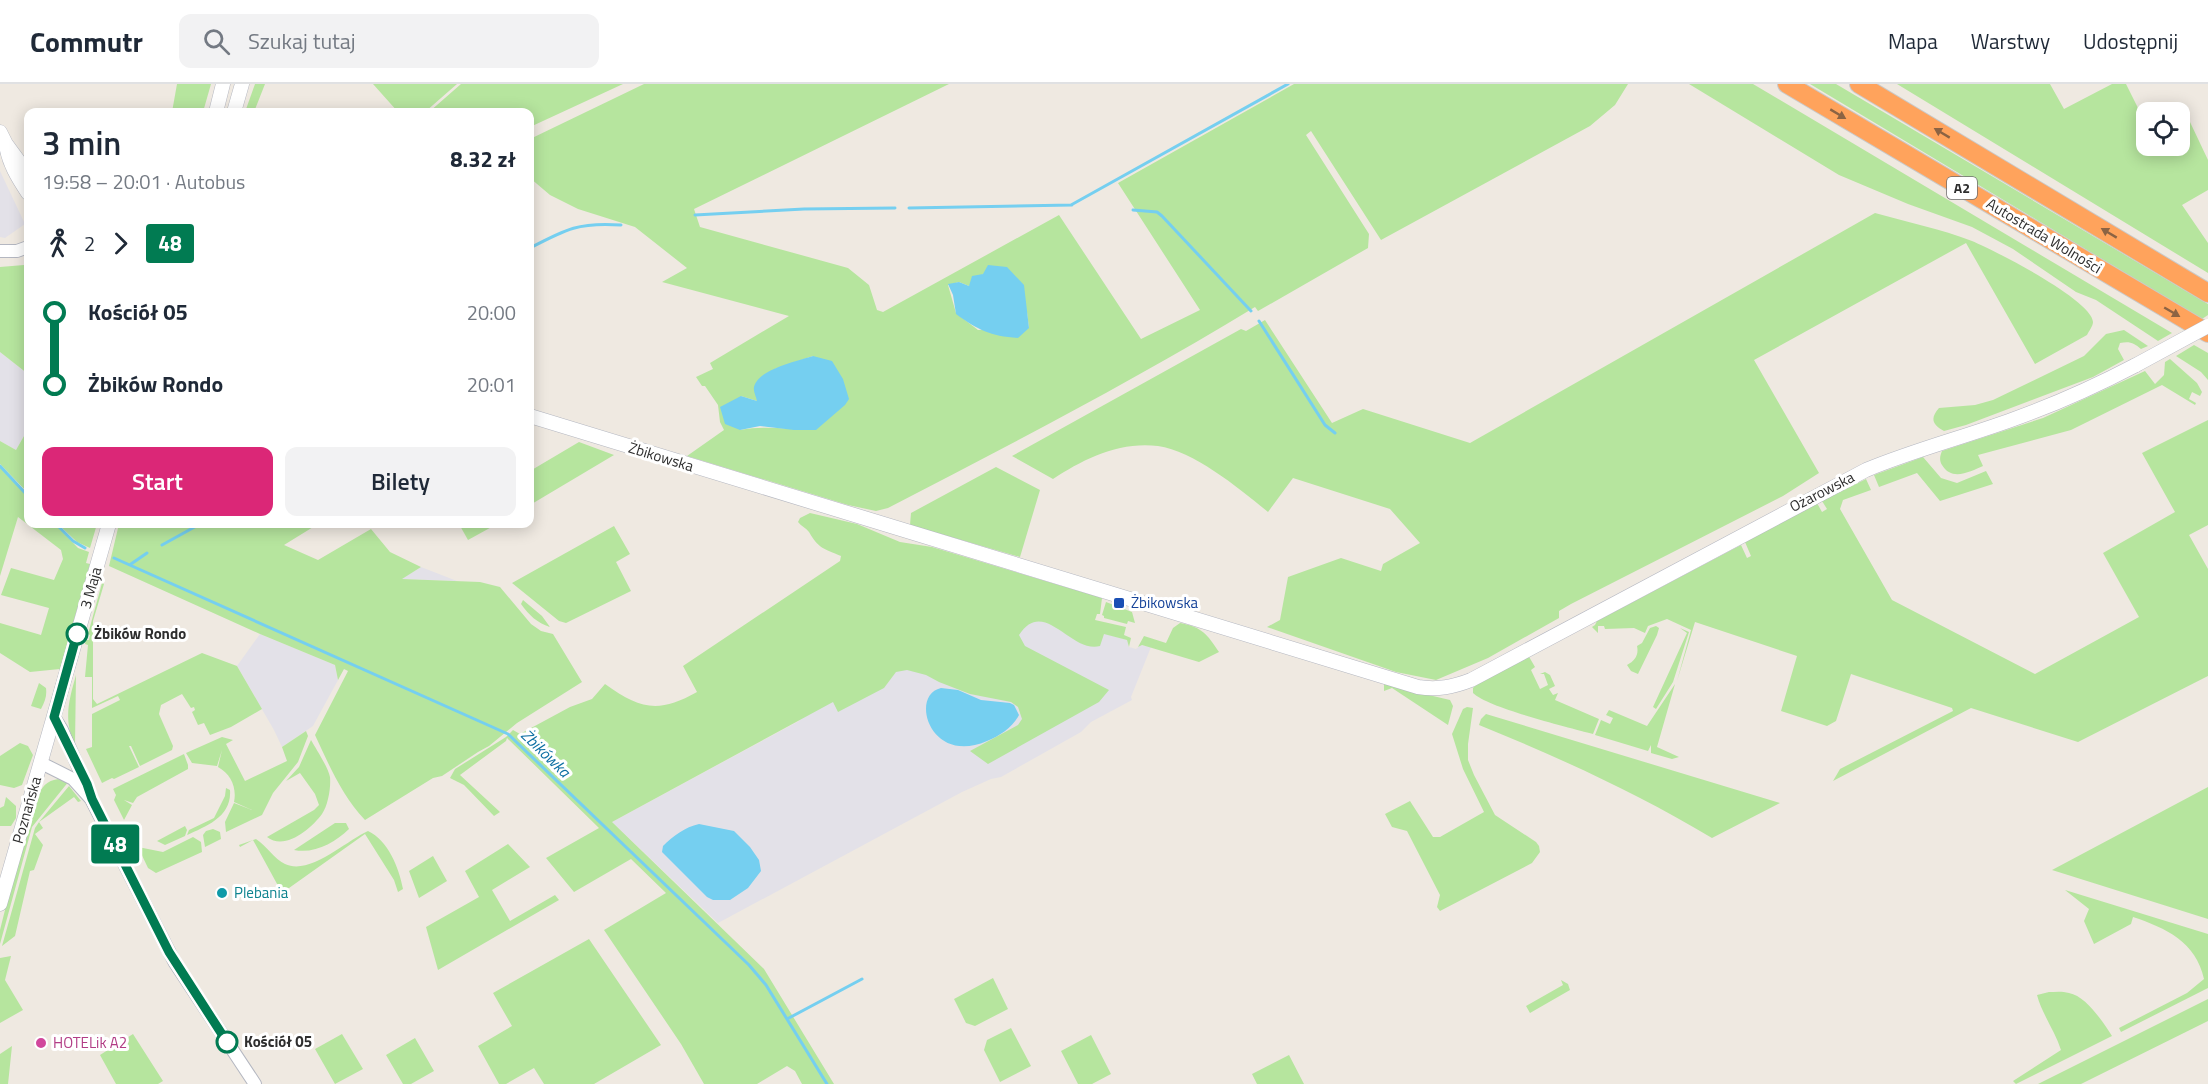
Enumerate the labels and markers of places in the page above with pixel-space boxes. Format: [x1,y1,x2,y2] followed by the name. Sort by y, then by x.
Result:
[1131,591,1199,614] place label: Żbikowska
[1112,596,1126,610] marker: Żbikowska
[94,622,186,645] place label: Żbików Rondo
[66,623,88,645] marker: Żbików Rondo
[234,881,289,904] place label: Plebania
[215,886,229,900] marker: Plebania
[244,1030,312,1053] place label: Kościół 05
[53,1031,127,1054] place label: HOTELik A2
[216,1031,238,1053] marker: Kościół 05
[34,1036,48,1050] marker: HOTELik A2

